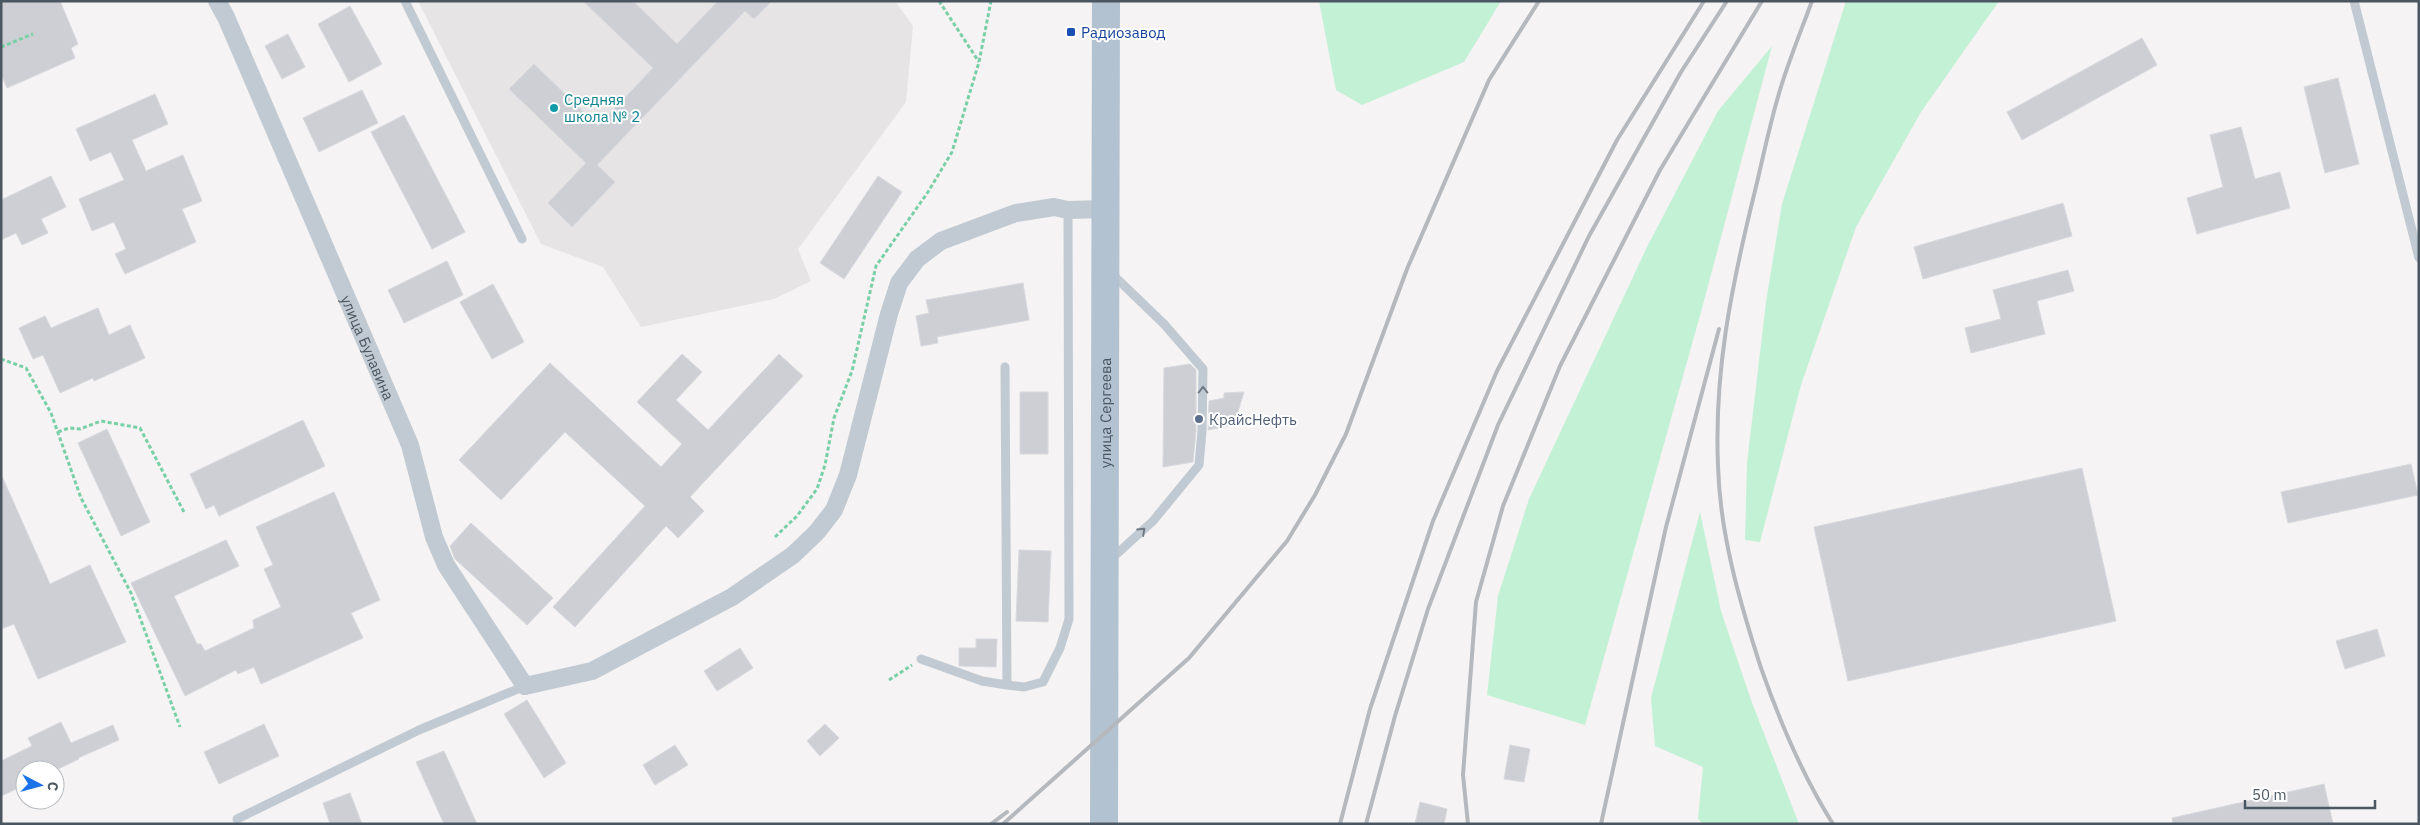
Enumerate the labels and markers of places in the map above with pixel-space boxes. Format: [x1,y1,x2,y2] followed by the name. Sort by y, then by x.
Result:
[1081,23,1166,42] place label: Радиозавод
[1065,26,1077,38] marker: Радиозавод
[564,90,640,126] place label: Средняя школа № 2
[548,102,560,114] marker: Средняя школа № 2
[1209,410,1297,429] place label: КрайсНефть
[1193,413,1205,425] marker: КрайсНефть

